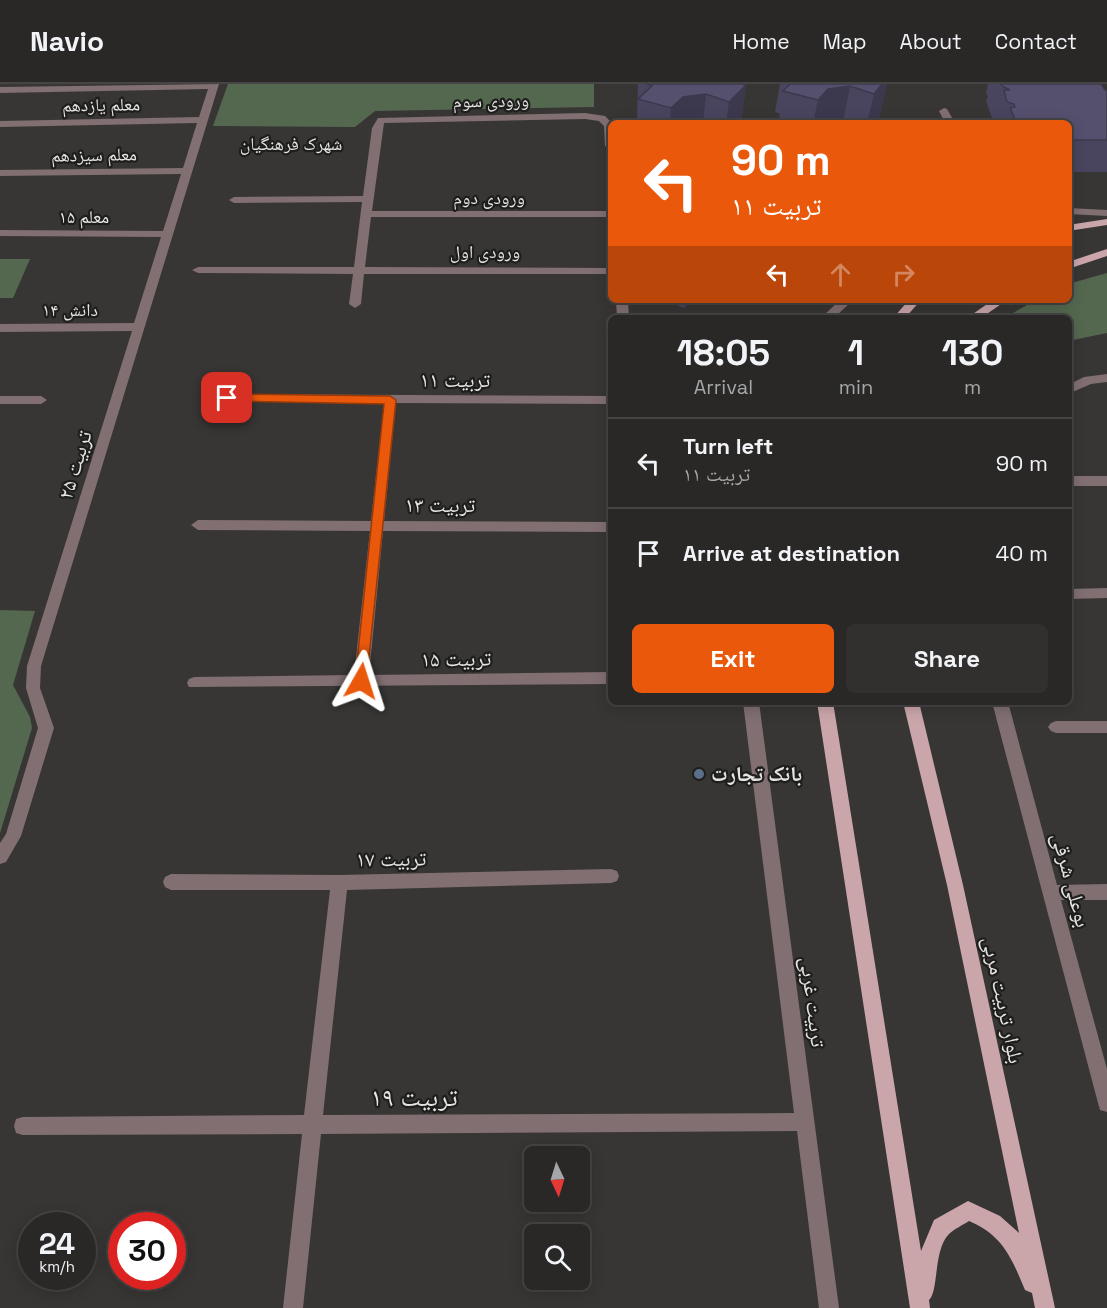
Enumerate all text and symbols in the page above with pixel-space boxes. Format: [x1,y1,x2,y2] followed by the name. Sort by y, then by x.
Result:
[30,23,104,59] text: Navio
[732,28,790,55] text: Home
[823,28,867,55] text: Map
[900,28,962,55] text: About
[995,28,1077,55] text: Contact
[453,88,529,114] street label: ورودی سوم
[62,92,140,118] street label: معلم یازدهم
[240,132,342,155] district label: شهرک فرهنگیان
[731,134,831,187] text: 90 m
[51,142,137,168] street label: معلم سیزدهم
[632,144,710,222] icon: left
[453,186,525,210] street label: ورودی دوم
[731,188,822,223] text: تربیت ۱۱
[59,205,109,229] street label: معلم ۱۵
[450,240,520,263] street label: ورودی اول
[761,258,794,291] icon: left
[824,258,857,291] icon: ahead
[887,258,920,291] icon: right
[42,298,98,321] street label: دانش ۱۴
[677,330,770,376] text: 18:05
[848,330,864,376] text: 1
[942,330,1003,376] text: 130
[420,366,490,393] street label: تربیت ۱۱
[201,372,252,423] pin
[694,374,753,400] text: Arrival
[839,374,873,400] text: min
[964,374,981,400] text: m
[210,381,243,414] icon: arrive
[51,427,98,502] street label: تربیت ۲۵
[683,432,773,460] text: Turn left
[632,447,665,480] icon: left
[996,449,1048,477] text: 90 m
[683,461,750,487] text: تربیت ۱۱
[405,491,475,518] street label: تربیت ۱۳
[632,537,665,570] icon: arrive
[683,539,900,567] text: Arrive at destination
[996,539,1048,567] text: 40 m
[632,624,834,693] button: Exit
[846,624,1048,693] button: Share
[421,644,491,673] street label: تربیت ۱۵
[329,649,393,713] position arrow
[711,760,802,787] place label: بانک تجارت
[692,767,706,781] marker: بانک تجارت
[1046,830,1097,930] street label: بوعلی شرقی
[356,844,426,873] street label: تربیت ۱۷
[977,934,1030,1066] street label: بلوار تربیت مربی
[795,955,832,1049] street label: تربیت غربی
[370,1080,458,1114] street label: تربیت ۱۹
[524,1146,590,1212] north arrow
[524,1146,590,1290] map controls
[108,1212,186,1290] speed limit sign: 30
[39,1224,75,1263] text: 24
[524,1224,590,1290] button: search
[39,1257,75,1276] text: km/h

